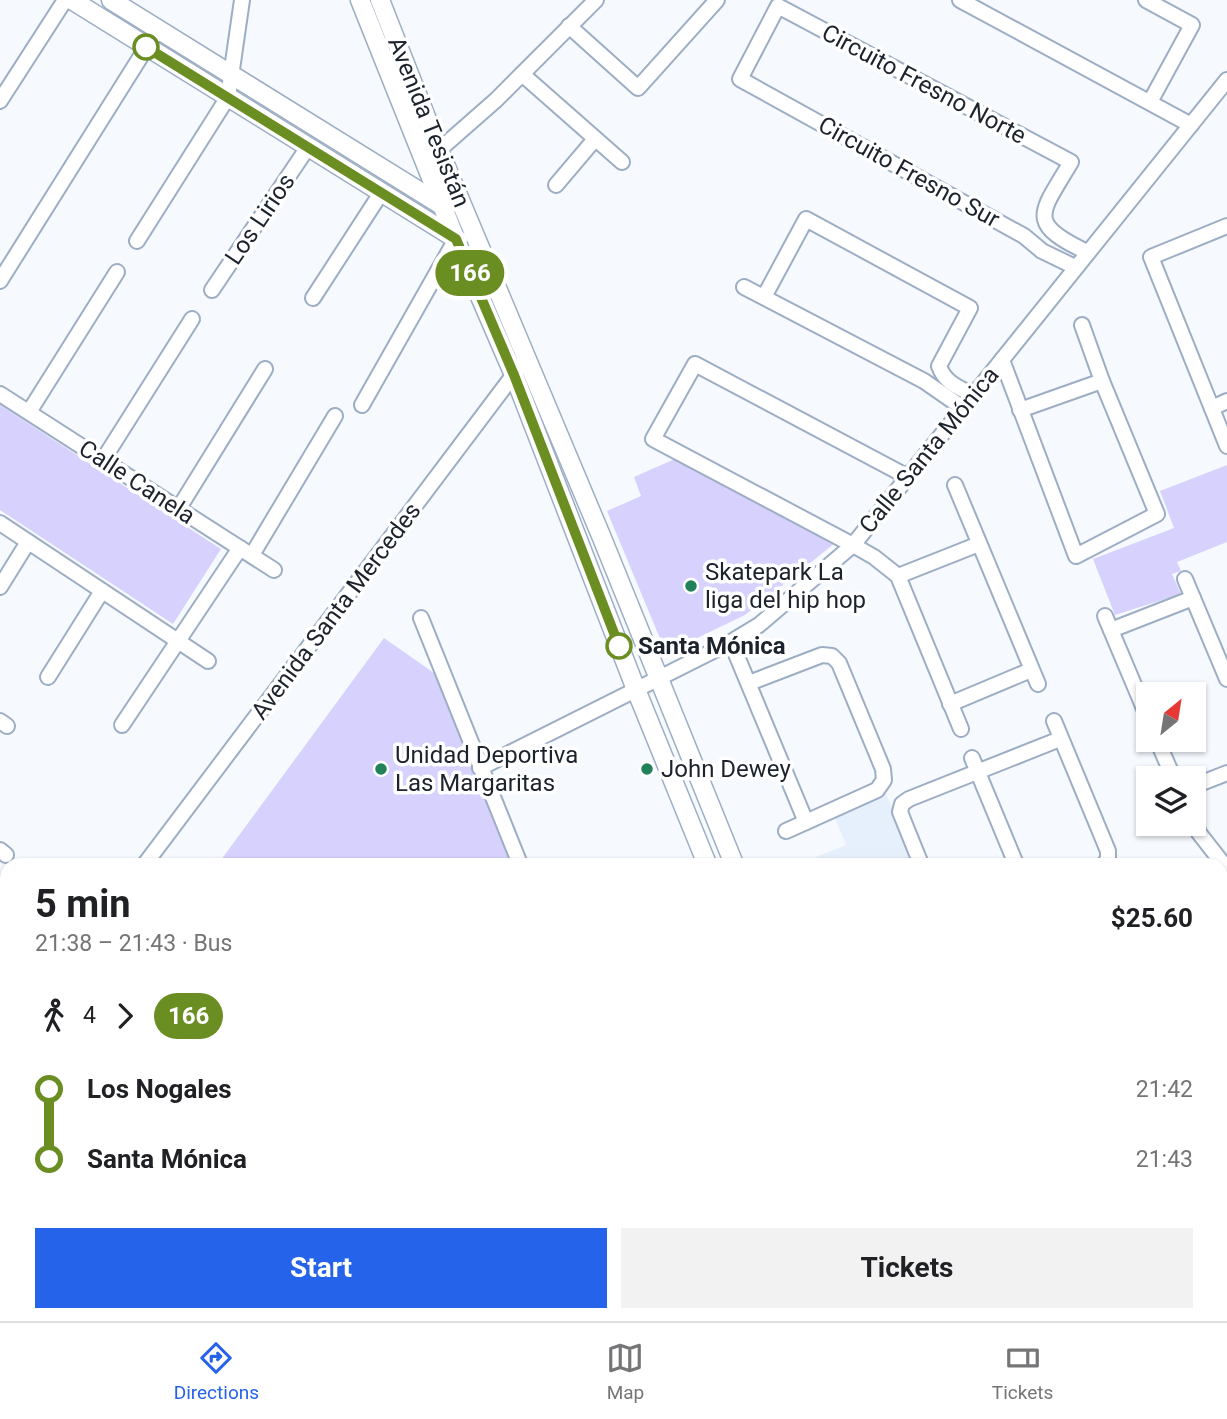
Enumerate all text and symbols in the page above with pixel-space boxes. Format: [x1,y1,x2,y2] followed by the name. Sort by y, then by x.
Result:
[817,18,1031,150] street label: Circuito Fresno Norte
[382,33,476,211] street label: Avenida Tesistán
[133,34,159,60] unlabelled marker
[814,111,1004,233] street label: Circuito Fresno Sur
[219,168,301,270] street label: Los Lirios
[430,250,510,296] line badge: 166
[449,259,491,287] text: 166
[853,361,1005,539] street label: Calle Santa Mónica
[74,434,200,530] street label: Calle Canela
[245,497,427,725] street label: Avenida Santa Mercedes
[705,558,866,614] place label: Skatepark La liga del hip hop
[683,578,699,594] marker: Skatepark La liga del hip hop
[638,632,786,660] place label: Santa Mónica
[606,633,632,659] marker: Santa Mónica
[1136,682,1206,752] north arrow
[1136,682,1206,836] map controls
[395,741,578,797] place label: Unidad Deportiva Las Margaritas
[661,755,791,783] place label: John Dewey
[373,761,389,777] marker: Unidad Deportiva Las Margaritas
[639,761,655,777] marker: John Dewey
[1136,766,1206,836] button: layers
[35,882,131,926] text: 5 min
[1111,903,1193,933] text: $25.60
[35,930,232,957] text: 21:38 – 21:43 · Bus
[35,997,73,1035] icon: walk
[106,997,144,1035] icon: forward
[83,1002,96,1029] text: 4
[168,1002,209,1030] text: 166
[87,1074,232,1104] text: Los Nogales
[1136,1076,1193,1103] text: 21:42
[87,1144,247,1174] text: Santa Mónica
[1136,1146,1193,1173] text: 21:43
[35,1228,607,1308] button: Start
[621,1228,1193,1308] button: Tickets
[174,1339,259,1404] tab: Directions
[606,1339,644,1404] tab: Map
[992,1339,1053,1404] tab: Tickets

